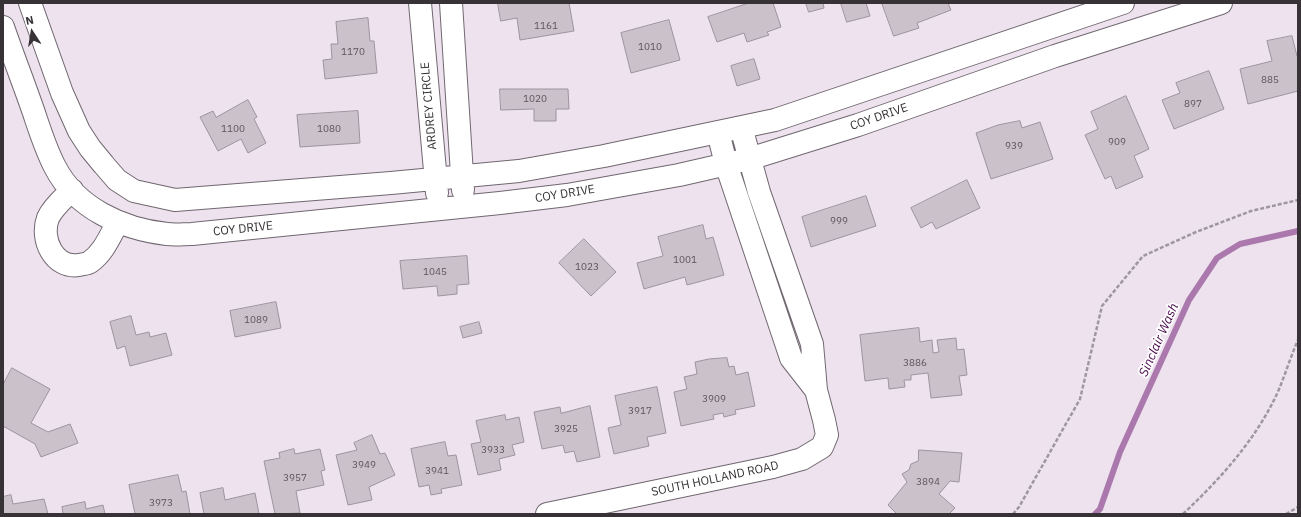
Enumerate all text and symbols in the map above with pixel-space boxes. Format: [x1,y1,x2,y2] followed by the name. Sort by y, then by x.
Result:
[12,12,52,52] north arrow
[24,13,35,28] text: N
[534,20,558,32] house number: 1161
[638,41,662,53] house number: 1010
[341,46,365,58] house number: 1170
[418,62,440,150] street label: ARDREY CIRCLE
[1261,74,1279,86] house number: 885
[523,93,547,105] house number: 1020
[1184,98,1202,110] house number: 897
[848,100,910,134] street label: COY DRIVE
[221,123,245,135] house number: 1100
[317,123,341,135] house number: 1080
[1108,136,1126,148] house number: 909
[1005,140,1023,152] house number: 939
[534,182,596,206] street label: COY DRIVE
[830,215,848,227] house number: 999
[212,219,274,239] street label: COY DRIVE
[673,254,697,266] house number: 1001
[575,261,599,273] house number: 1023
[423,266,447,278] house number: 1045
[1136,301,1182,379] water label: Sinclair Wash
[244,314,268,326] house number: 1089
[903,357,927,369] house number: 3886
[702,393,726,405] house number: 3909
[628,405,652,417] house number: 3917
[554,423,578,435] house number: 3925
[481,444,505,456] house number: 3933
[650,458,780,500] street label: SOUTH HOLLAND ROAD
[352,459,376,471] house number: 3949
[425,465,449,477] house number: 3941
[283,472,307,484] house number: 3957
[916,476,940,488] house number: 3894
[149,497,173,509] house number: 3973

